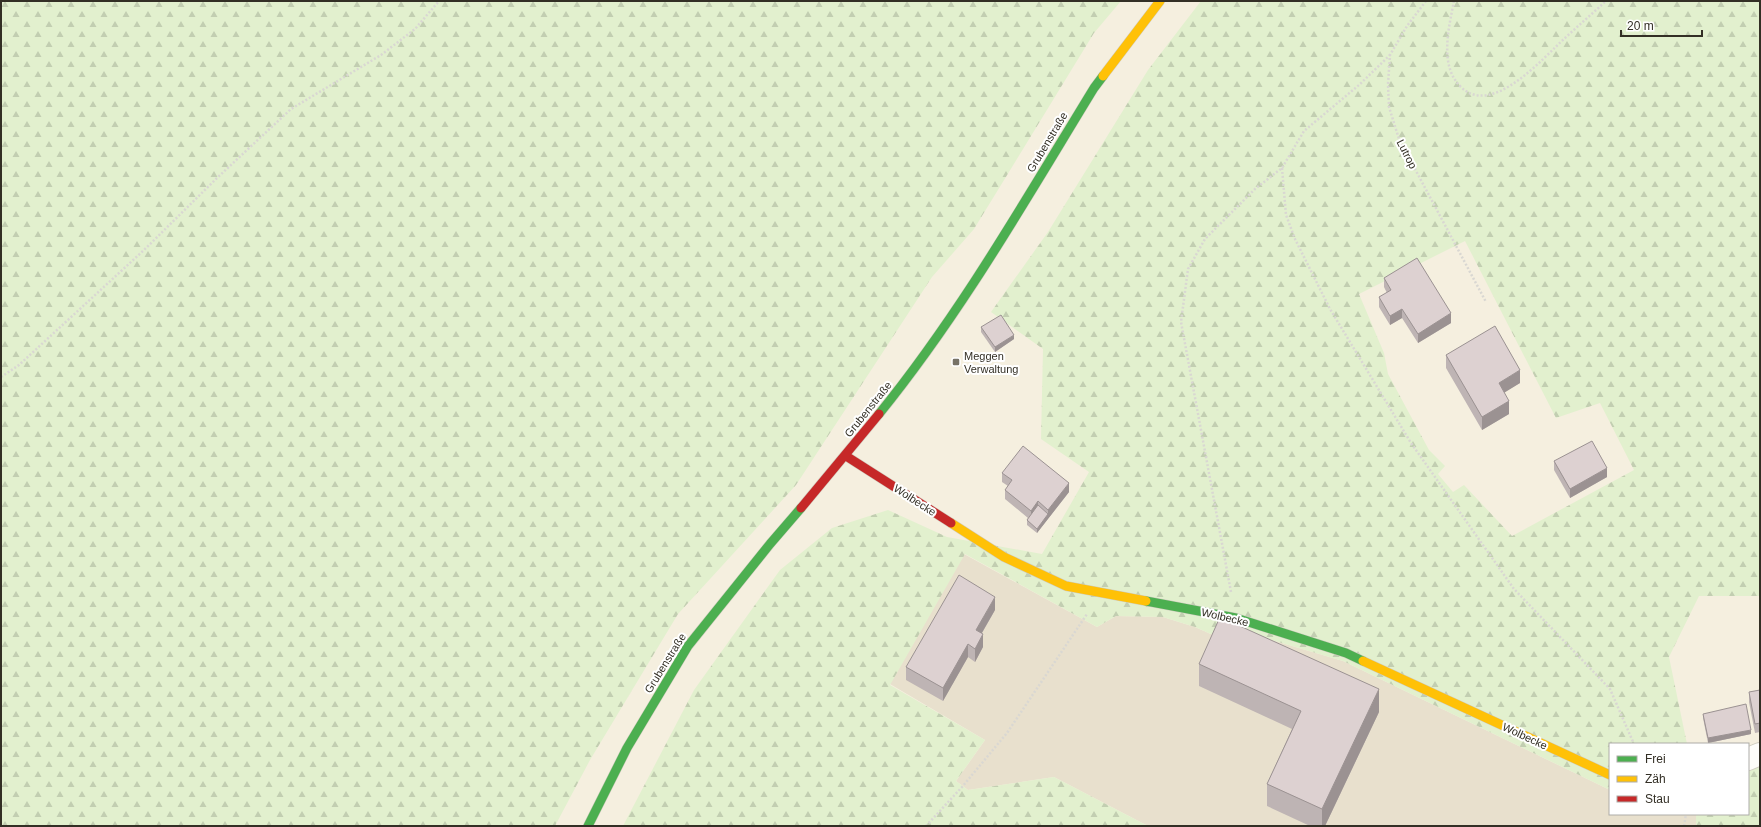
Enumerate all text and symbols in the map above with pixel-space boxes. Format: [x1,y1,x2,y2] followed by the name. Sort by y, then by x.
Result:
[1621,12,1702,38] scale bar
[1627,19,1654,33] text: 20 m
[1024,110,1070,174] street label: Grubenstraße
[1395,137,1419,171] street label: Lutrop
[964,350,1018,375] place label: Meggen Verwaltung
[951,357,961,367] marker: Meggen Verwaltung
[842,379,894,439] street label: Grubenstraße
[892,482,938,518] street label: Wolbecke
[1200,606,1250,628] street label: Wolbecke
[642,631,688,695] street label: Grubenstraße
[1501,720,1549,752] street label: Wolbecke
[1609,743,1749,815] legend
[1645,752,1666,766] text: Frei
[1645,772,1666,786] text: Zäh
[1645,792,1670,806] text: Stau

